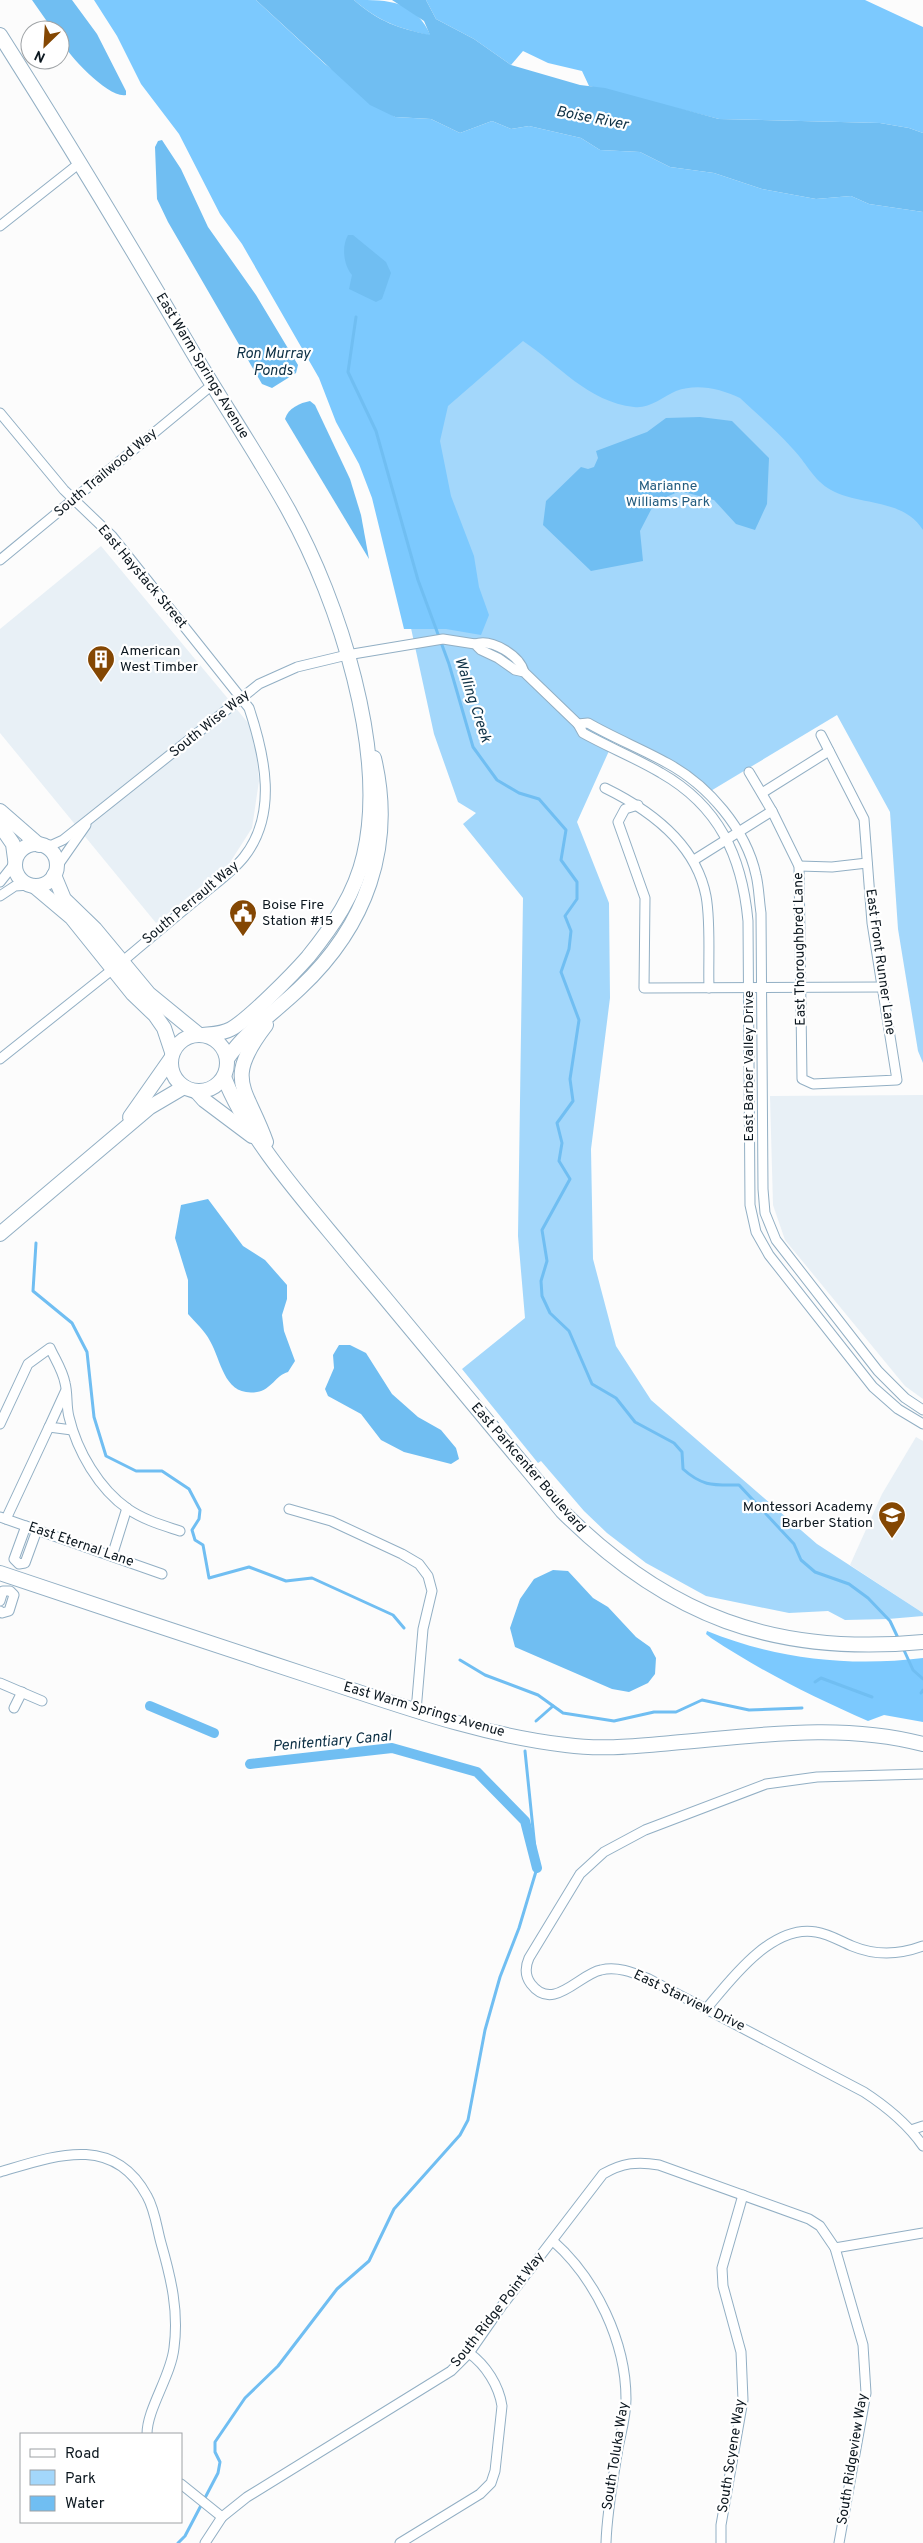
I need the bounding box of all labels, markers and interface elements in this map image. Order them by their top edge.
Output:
north arrow [20,20,70,70]
text: N [32,46,48,65]
water label: Boise River [554,103,631,136]
street label: East Warm Springs Avenue [152,290,252,442]
water label: Ron Murray Ponds [236,345,312,381]
street label: South Trailwood Way [51,425,161,521]
park label: Marianne Williams Park [626,478,710,511]
street label: East Haystack Street [94,522,190,632]
place label: American West Timber [120,643,199,676]
building icon: American West Timber [86,644,116,683]
water label: Walling Creek [449,655,495,745]
street label: South Wise Way [167,687,253,761]
street label: South Perrault Way [139,858,243,948]
street label: East Thoroughbred Lane [790,872,810,1026]
street label: East Front Runner Lane [861,888,899,1036]
place label: Boise Fire Station #15 [262,897,334,930]
public building icon: Boise Fire Station #15 [228,898,258,937]
street label: East Barber Valley Drive [741,991,758,1141]
street label: East Parkcenter Boulevard [467,1400,589,1536]
place label: Montessori Academy Barber Station [743,1499,873,1532]
school or university icon: Montessori Academy Barber Station [877,1500,907,1539]
street label: East Eternal Lane [26,1519,136,1571]
street label: East Warm Springs Avenue [341,1679,507,1741]
water label: Penitentiary Canal [272,1727,393,1757]
street label: East Starview Drive [631,1967,747,2035]
street label: South Ridge Point Way [448,2249,548,2371]
street label: South Ridgeview Way [834,2392,872,2526]
street label: South Scyene Way [715,2398,749,2514]
street label: South Toluka Way [599,2401,633,2511]
legend [20,2433,182,2523]
text: Road [65,2445,100,2464]
text: Park [65,2470,96,2489]
text: Water [65,2495,105,2514]

